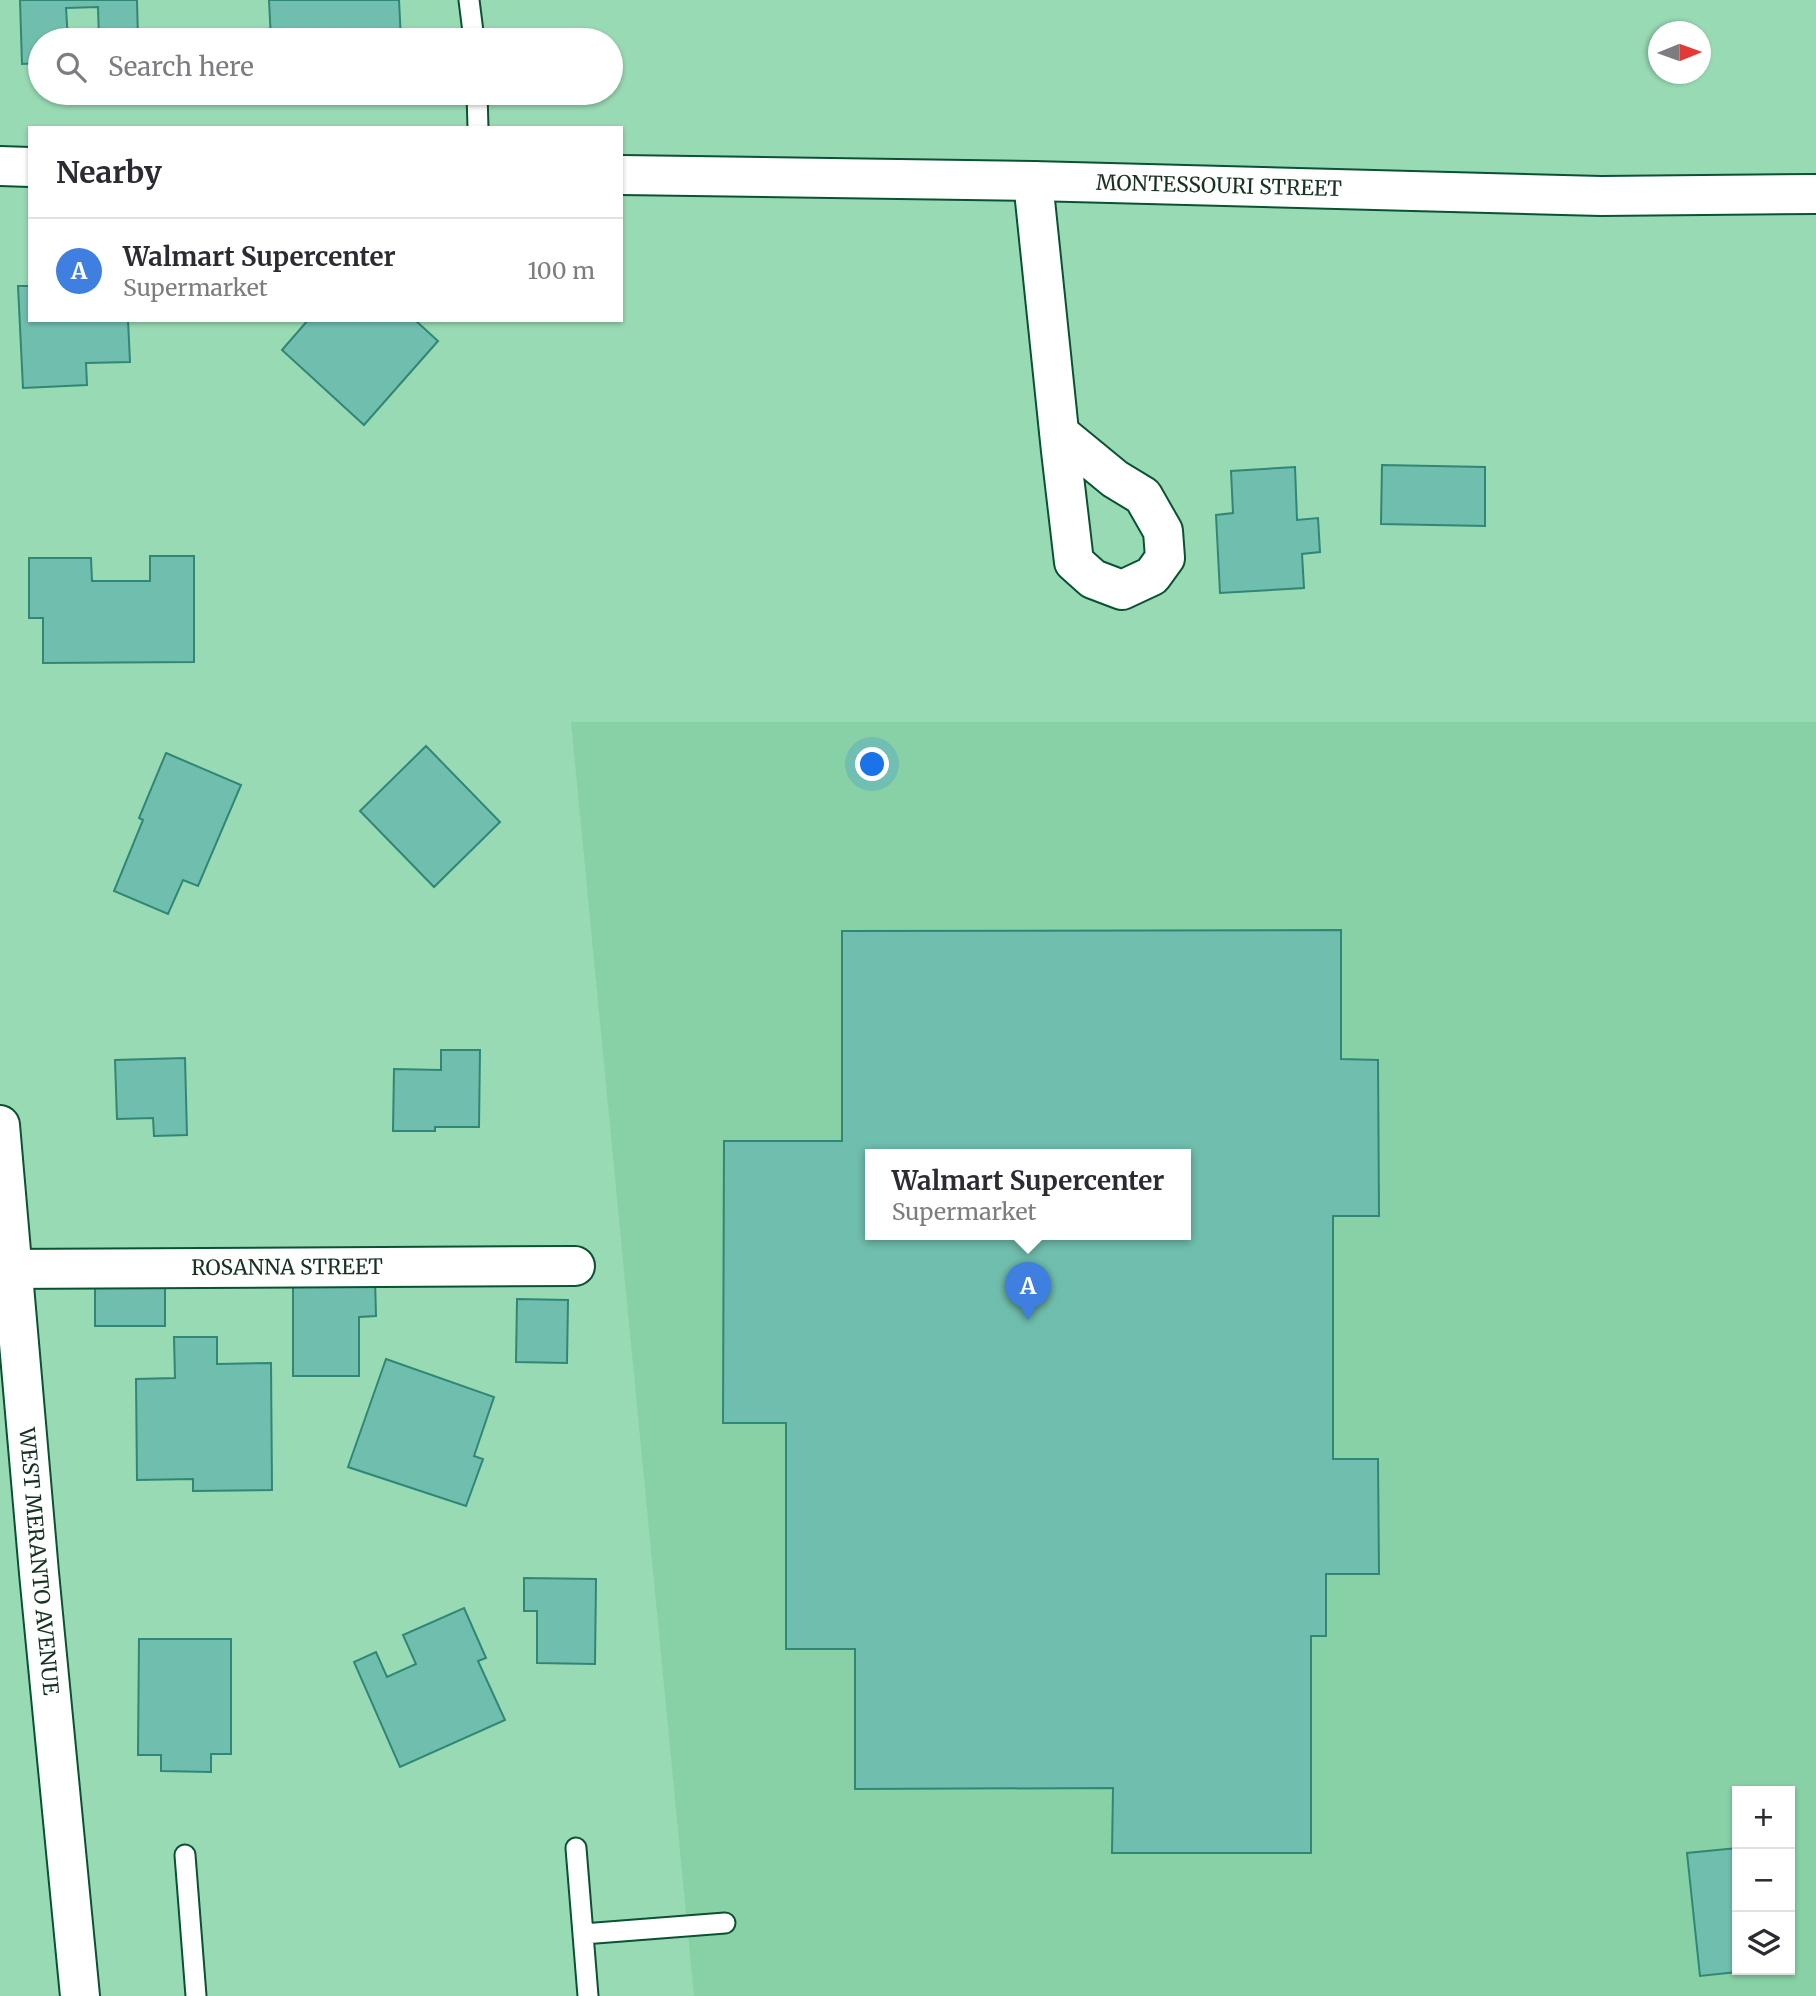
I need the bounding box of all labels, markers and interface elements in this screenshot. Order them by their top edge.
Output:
north arrow [1648,21,1711,84]
search box [28,28,623,105]
icon: search [52,48,90,86]
text: Search here [108,50,254,83]
text: Nearby [56,153,162,191]
street label: MONTESSOURI STREET [1096,169,1342,202]
text: Walmart Supercenter [123,240,396,273]
text: A [71,256,87,285]
text: 100 m [527,256,595,285]
text: Supermarket [123,273,268,302]
your location [855,747,889,781]
popup [865,1149,1191,1240]
text: Walmart Supercenter [892,1164,1164,1197]
text: Supermarket [892,1197,1036,1226]
street label: ROSANNA STREET [191,1253,383,1281]
pin: A [1005,1262,1051,1320]
street label: WEST MERANTO AVENUE [13,1425,65,1697]
map controls [1732,1786,1795,1975]
button: + [1732,1786,1795,1849]
button: − [1732,1849,1795,1912]
button: layers [1732,1912,1795,1975]

